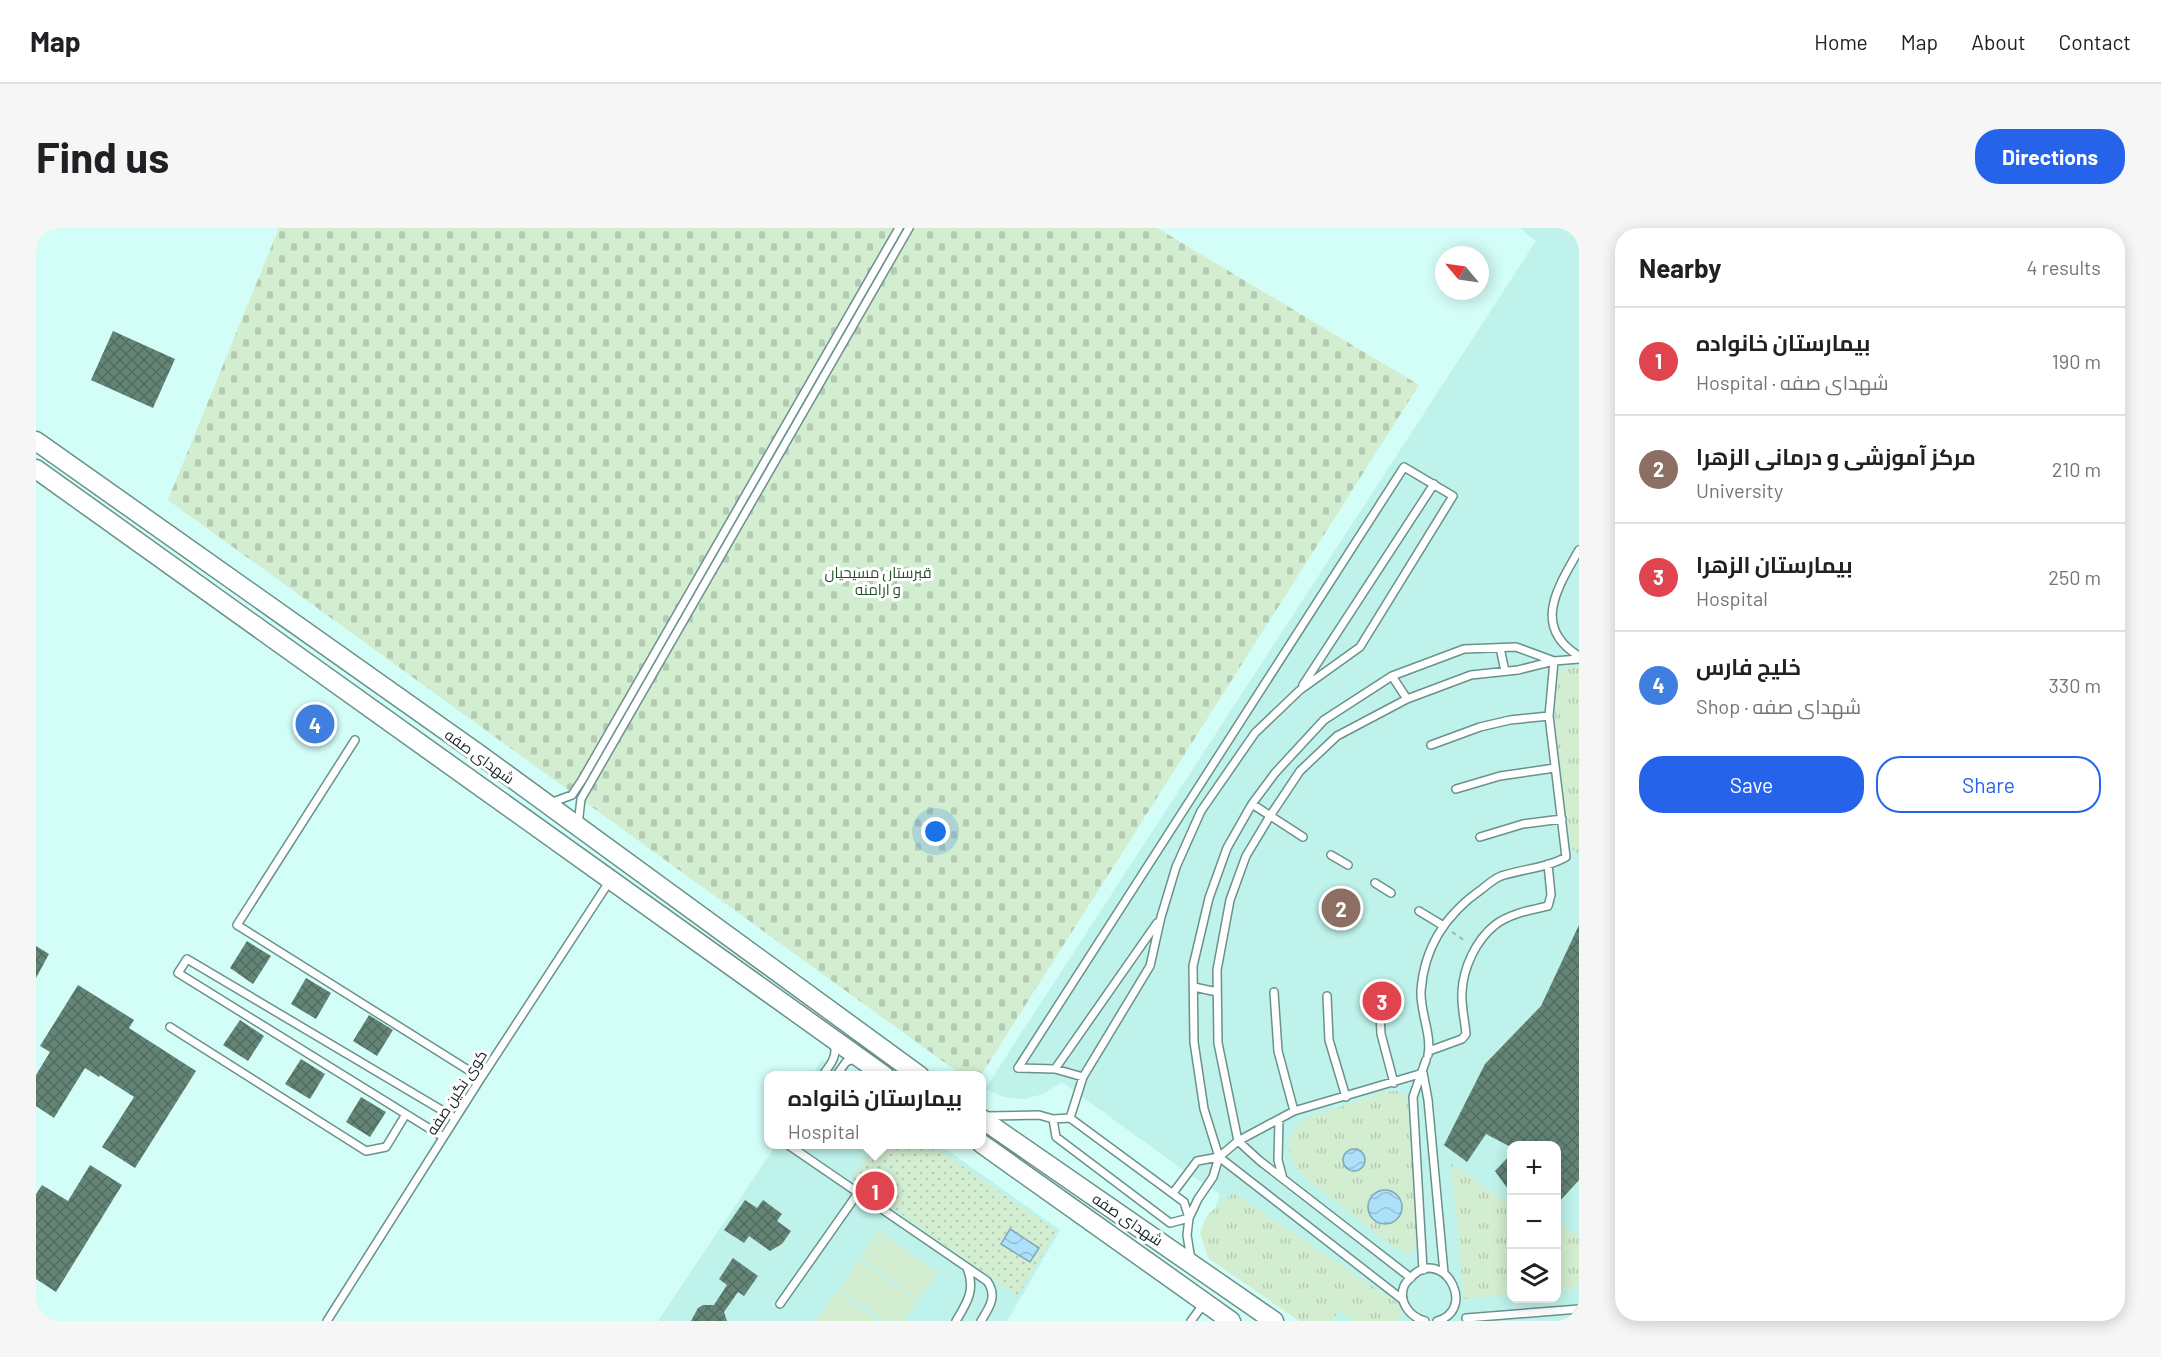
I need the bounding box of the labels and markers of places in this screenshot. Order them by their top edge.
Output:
pin: 4 [296,702,334,746]
pin: 2 [1322,886,1360,930]
pin: 3 [1362,978,1402,1024]
pin: 1 [856,1168,894,1214]

